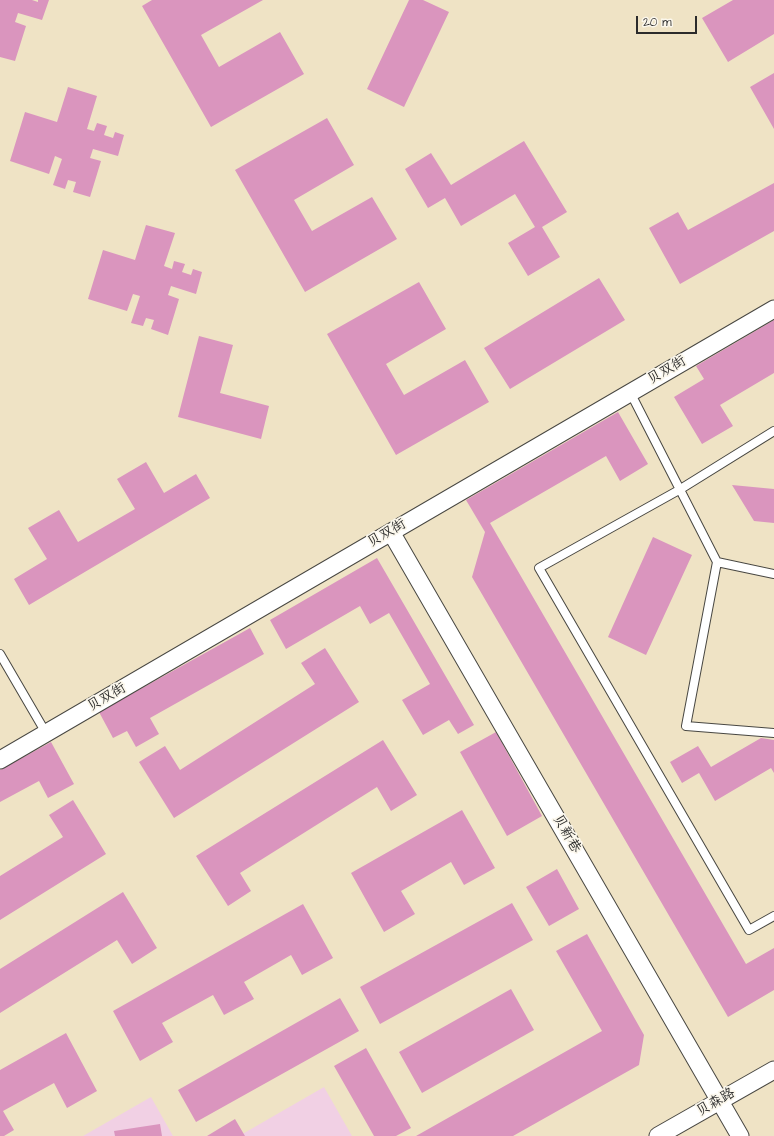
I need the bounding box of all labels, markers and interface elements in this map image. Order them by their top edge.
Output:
scale bar [638,8,699,34]
text: 20 m [643,14,672,31]
street label: 贝双街 [645,353,689,389]
street label: 贝双街 [365,516,409,552]
street label: 贝双街 [85,680,129,716]
street label: 贝新巷 [548,812,584,856]
street label: 贝森路 [694,1085,738,1121]

